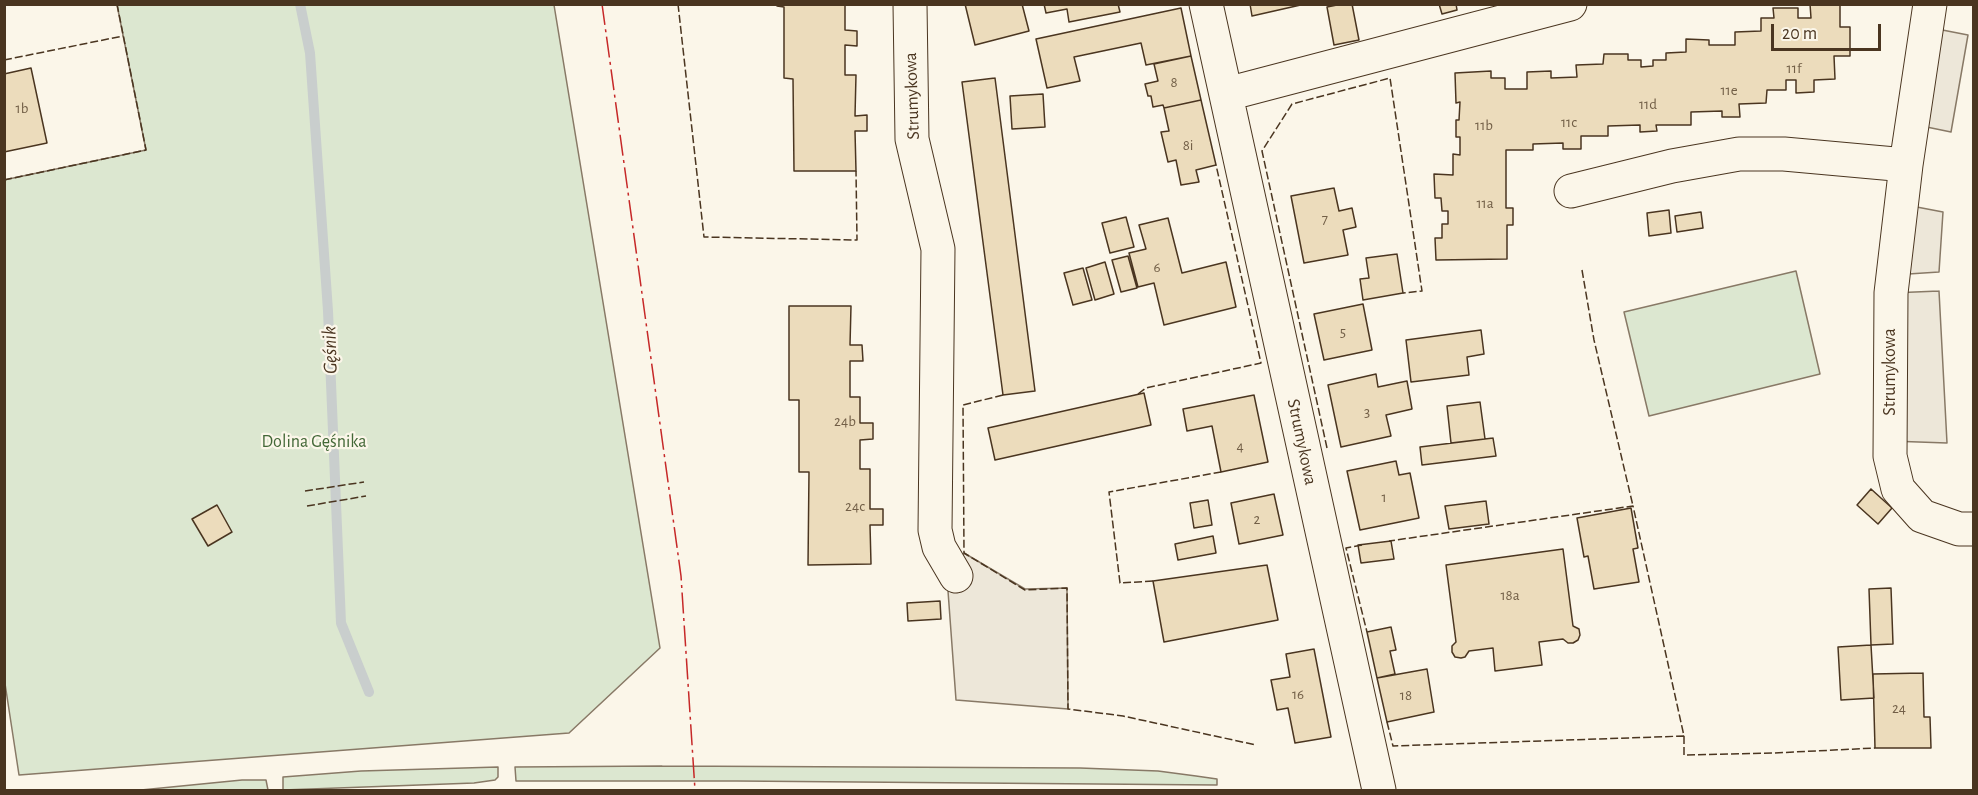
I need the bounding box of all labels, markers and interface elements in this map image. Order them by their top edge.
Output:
scale bar [1774,12,1884,50]
text: 20 m [1782,25,1817,43]
street label: Strumykowa [900,52,924,140]
house number: 11f [1787,59,1801,77]
house number: 8 [1170,73,1178,91]
house number: 11e [1720,81,1738,99]
house number: 11d [1639,95,1657,113]
house number: 1b [16,99,28,117]
house number: 11c [1561,113,1577,131]
house number: 11b [1475,116,1493,134]
house number: 8i [1183,136,1193,154]
house number: 11a [1476,194,1494,212]
house number: 7 [1322,210,1328,228]
house number: 6 [1153,258,1161,276]
house number: 5 [1340,323,1346,341]
water label: Gęśnik [317,326,343,374]
street label: Strumykowa [1879,328,1901,416]
street label: Strumykowa [1282,397,1322,487]
house number: 3 [1364,403,1370,421]
house number: 24b [834,412,856,430]
park label: Dolina Gęśnika [261,431,367,453]
house number: 4 [1236,437,1244,455]
house number: 1 [1381,488,1387,506]
house number: 24c [845,497,865,515]
house number: 2 [1254,510,1260,528]
house number: 18a [1500,586,1520,604]
house number: 16 [1292,685,1304,703]
house number: 18 [1400,686,1412,704]
house number: 24 [1892,699,1906,717]

